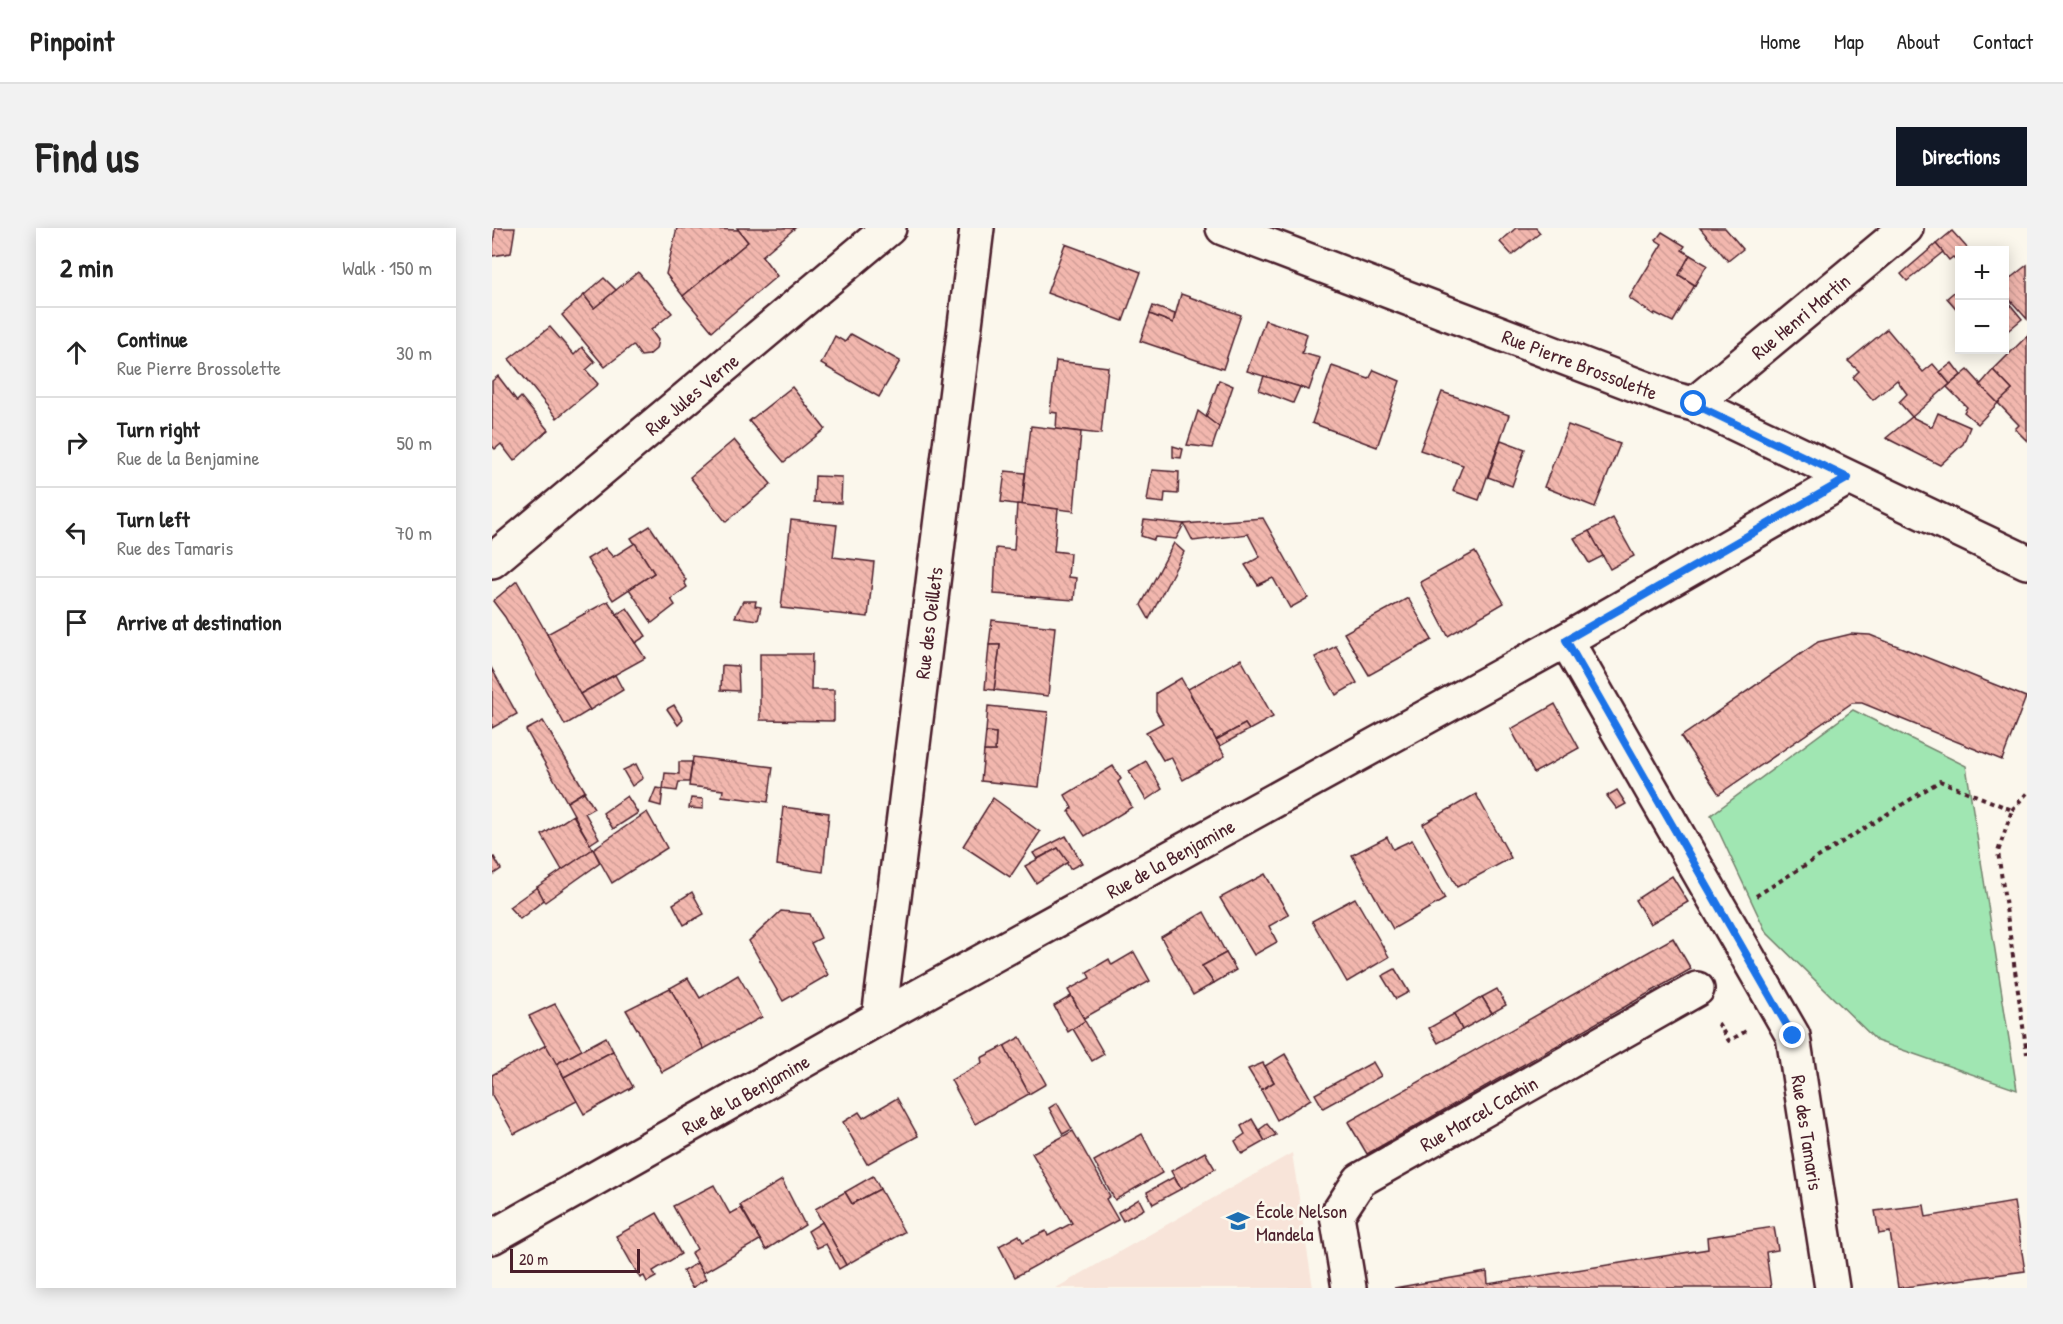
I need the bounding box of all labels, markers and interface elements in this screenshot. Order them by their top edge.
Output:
text: Pinpoint [30,22,114,60]
text: Home [1760,27,1801,56]
text: Map [1834,27,1864,56]
text: About [1897,27,1940,56]
text: Contact [1973,27,2033,56]
button: Directions [1896,127,2027,186]
text: Find us [36,128,139,185]
map controls [1955,246,2009,354]
button: + [1955,246,2009,300]
text: 2 min [60,250,113,285]
text: Walk · 150 m [342,254,432,281]
street label: Rue Henri Martin [1745,267,1855,365]
button: − [1955,300,2009,354]
street label: Rue Pierre Brossolette [1499,322,1662,405]
text: Continue [117,324,188,354]
icon: ahead [60,336,93,369]
text: 30 m [396,339,432,366]
street label: Rue Jules Verne [639,347,744,441]
text: Rue Pierre Brossolette [117,354,281,381]
route start [1680,390,1706,416]
text: Turn right [117,414,200,444]
icon: right [60,426,93,459]
text: 50 m [396,429,432,456]
text: Rue de la Benjamine [117,444,260,471]
text: Turn left [117,504,190,534]
icon: left [60,516,93,549]
text: 70 m [395,519,432,546]
text: Rue des Tamaris [117,534,233,561]
street label: Rue des Oeillets [908,565,948,681]
icon: arrive [60,606,93,639]
text: Arrive at destination [117,607,282,637]
street label: Rue de la Benjamine [1101,812,1239,904]
route end [1779,1022,1805,1048]
street label: Rue de la Benjamine [677,1047,814,1141]
street label: Rue Marcel Cachin [1415,1069,1542,1157]
street label: Rue des Tamaris [1786,1073,1830,1192]
place label: École Nelson Mandela [1256,1197,1347,1247]
school or university icon: École Nelson Mandela [1225,1208,1251,1234]
scale bar [510,1246,640,1274]
text: 20 m [519,1248,548,1270]

